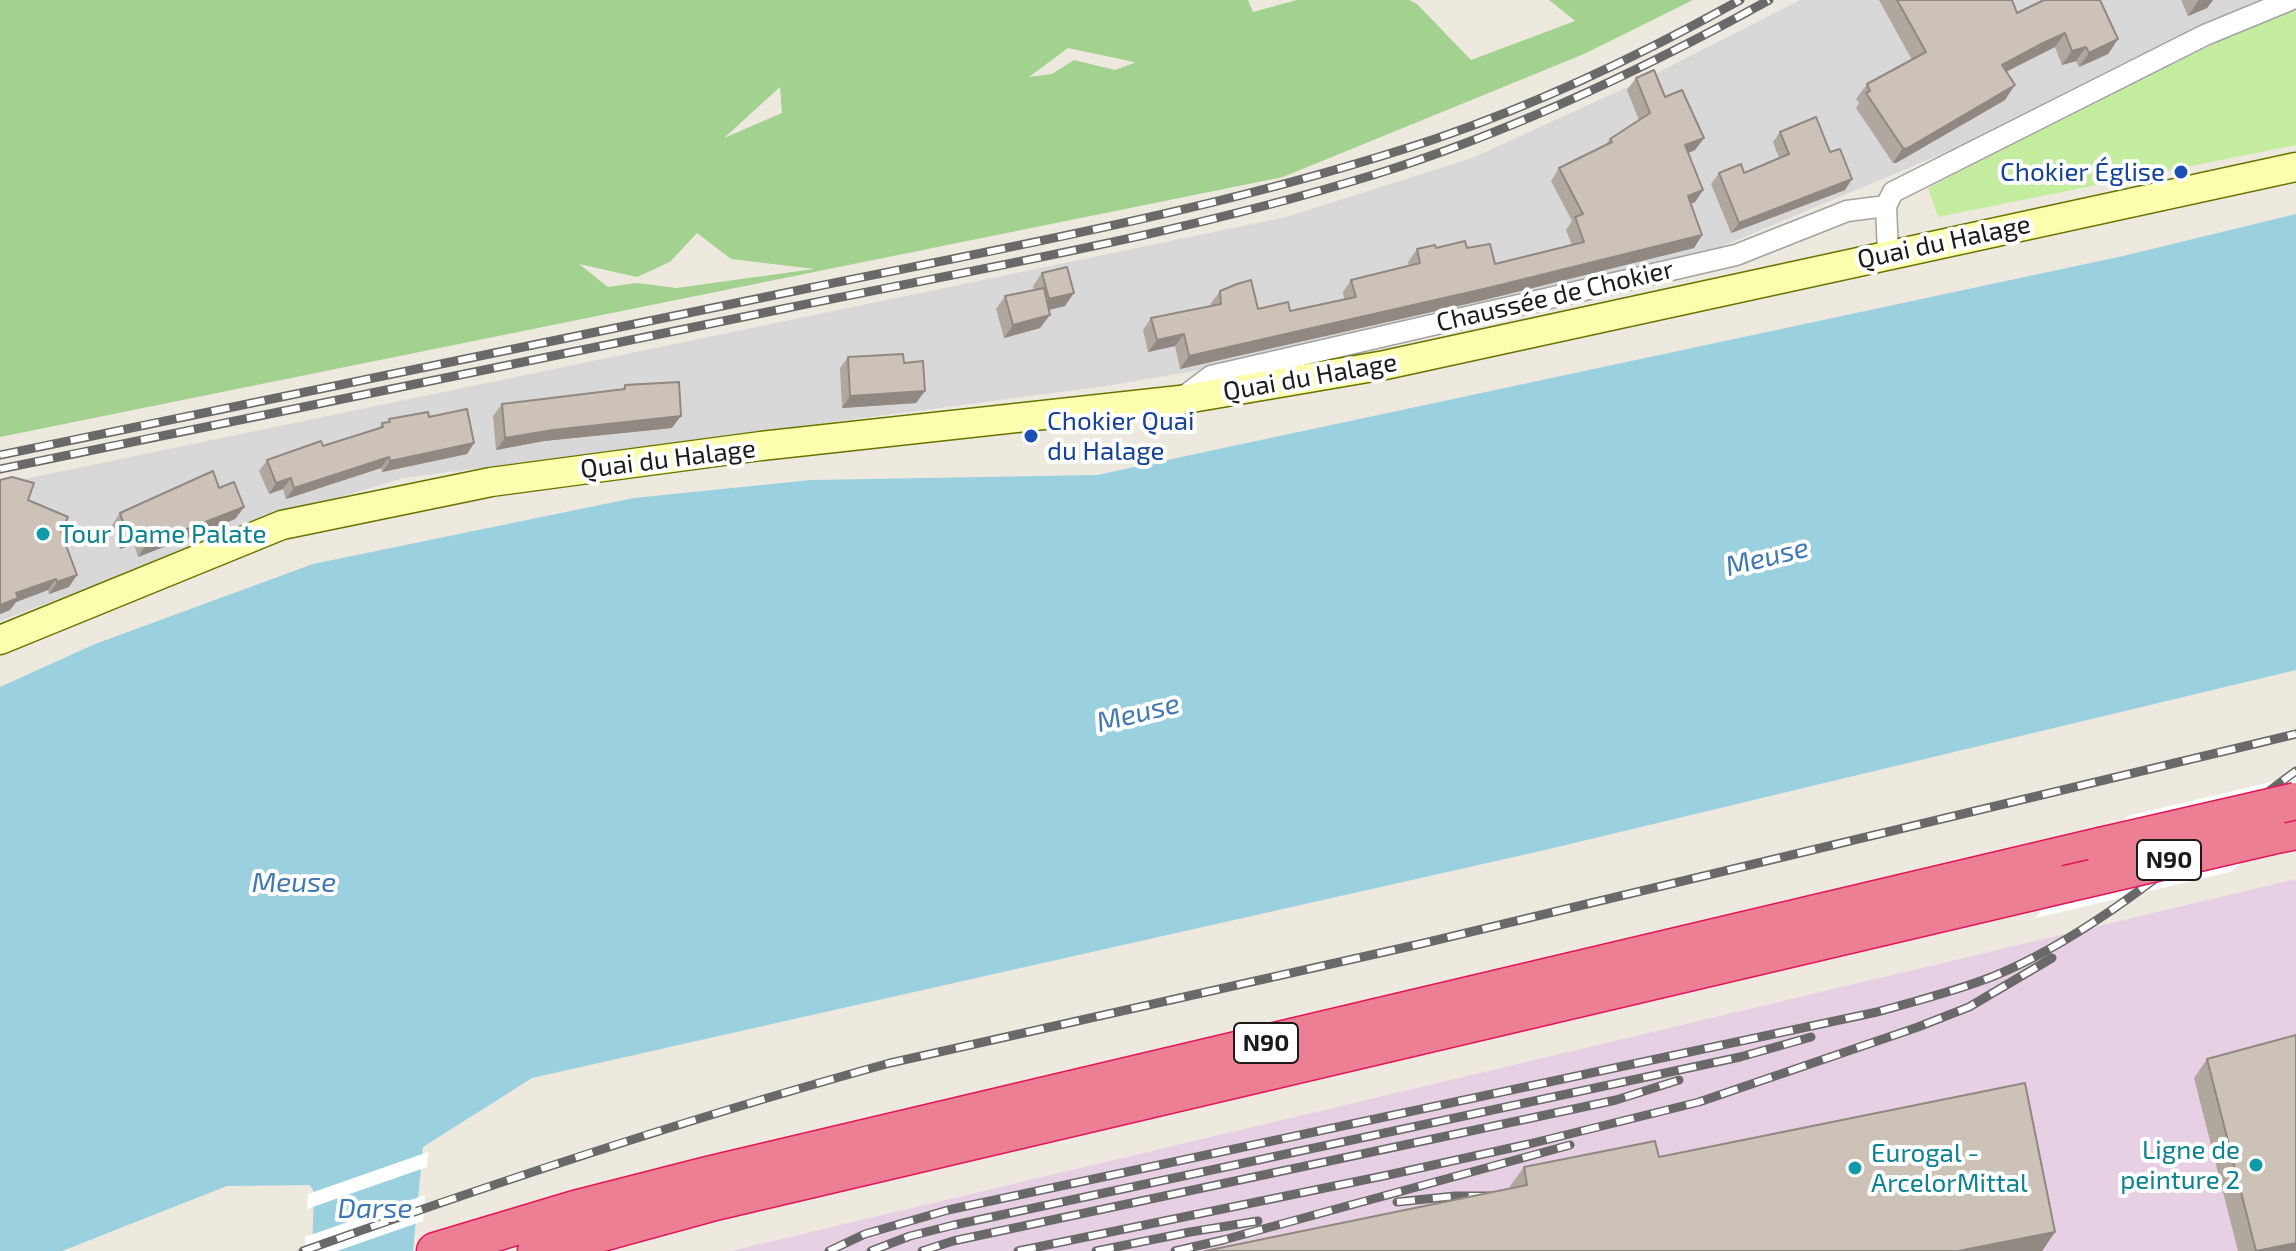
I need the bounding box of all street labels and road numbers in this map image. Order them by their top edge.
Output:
street label: Quai du Halage [1855,208,2033,276]
street label: Chaussée de Chokier [1433,254,1677,338]
street label: Quai du Halage [1221,346,1399,408]
street label: Quai du Halage [579,433,757,485]
road number: N90 [2137,840,2201,880]
road number: N90 [1234,1023,1298,1063]

